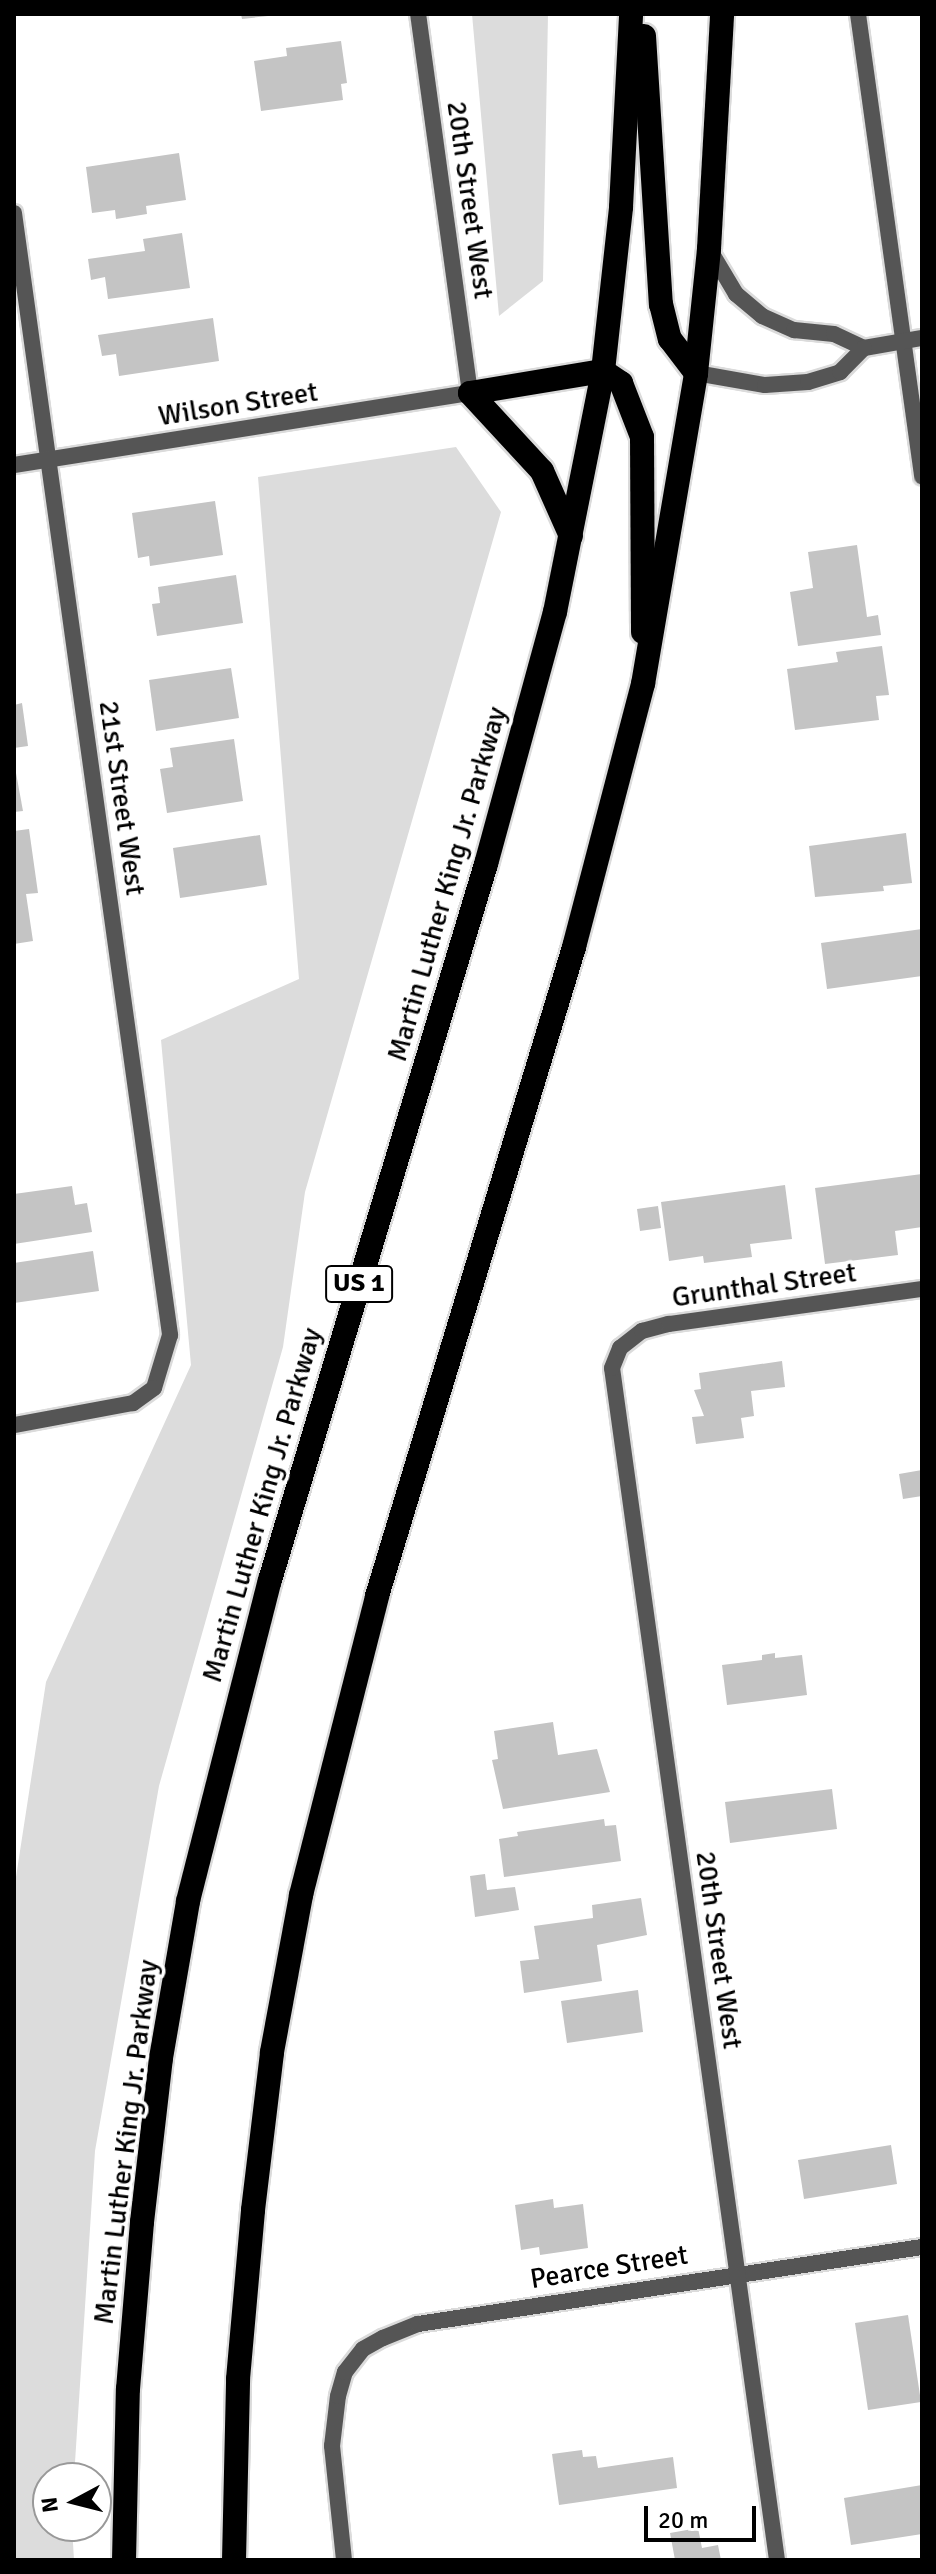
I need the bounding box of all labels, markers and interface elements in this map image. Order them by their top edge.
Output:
street label: 20th Street West [439,99,501,301]
street label: Wilson Street [156,375,320,433]
street label: 21st Street West [92,698,152,898]
street label: Martin Luther King Jr. Parkway [380,703,514,1065]
street label: Grunthal Street [670,1255,858,1315]
road number: US 1 [325,1262,393,1306]
street label: Martin Luther King Jr. Parkway [195,1324,329,1686]
street label: 20th Street West [688,1849,750,2051]
street label: Martin Luther King Jr. Parkway [87,1958,165,2326]
street label: Pearce Street [528,2238,690,2296]
north arrow [32,2462,112,2542]
scale bar [648,2490,760,2540]
text: N [35,2495,64,2514]
text: 20 m [658,2505,708,2535]

